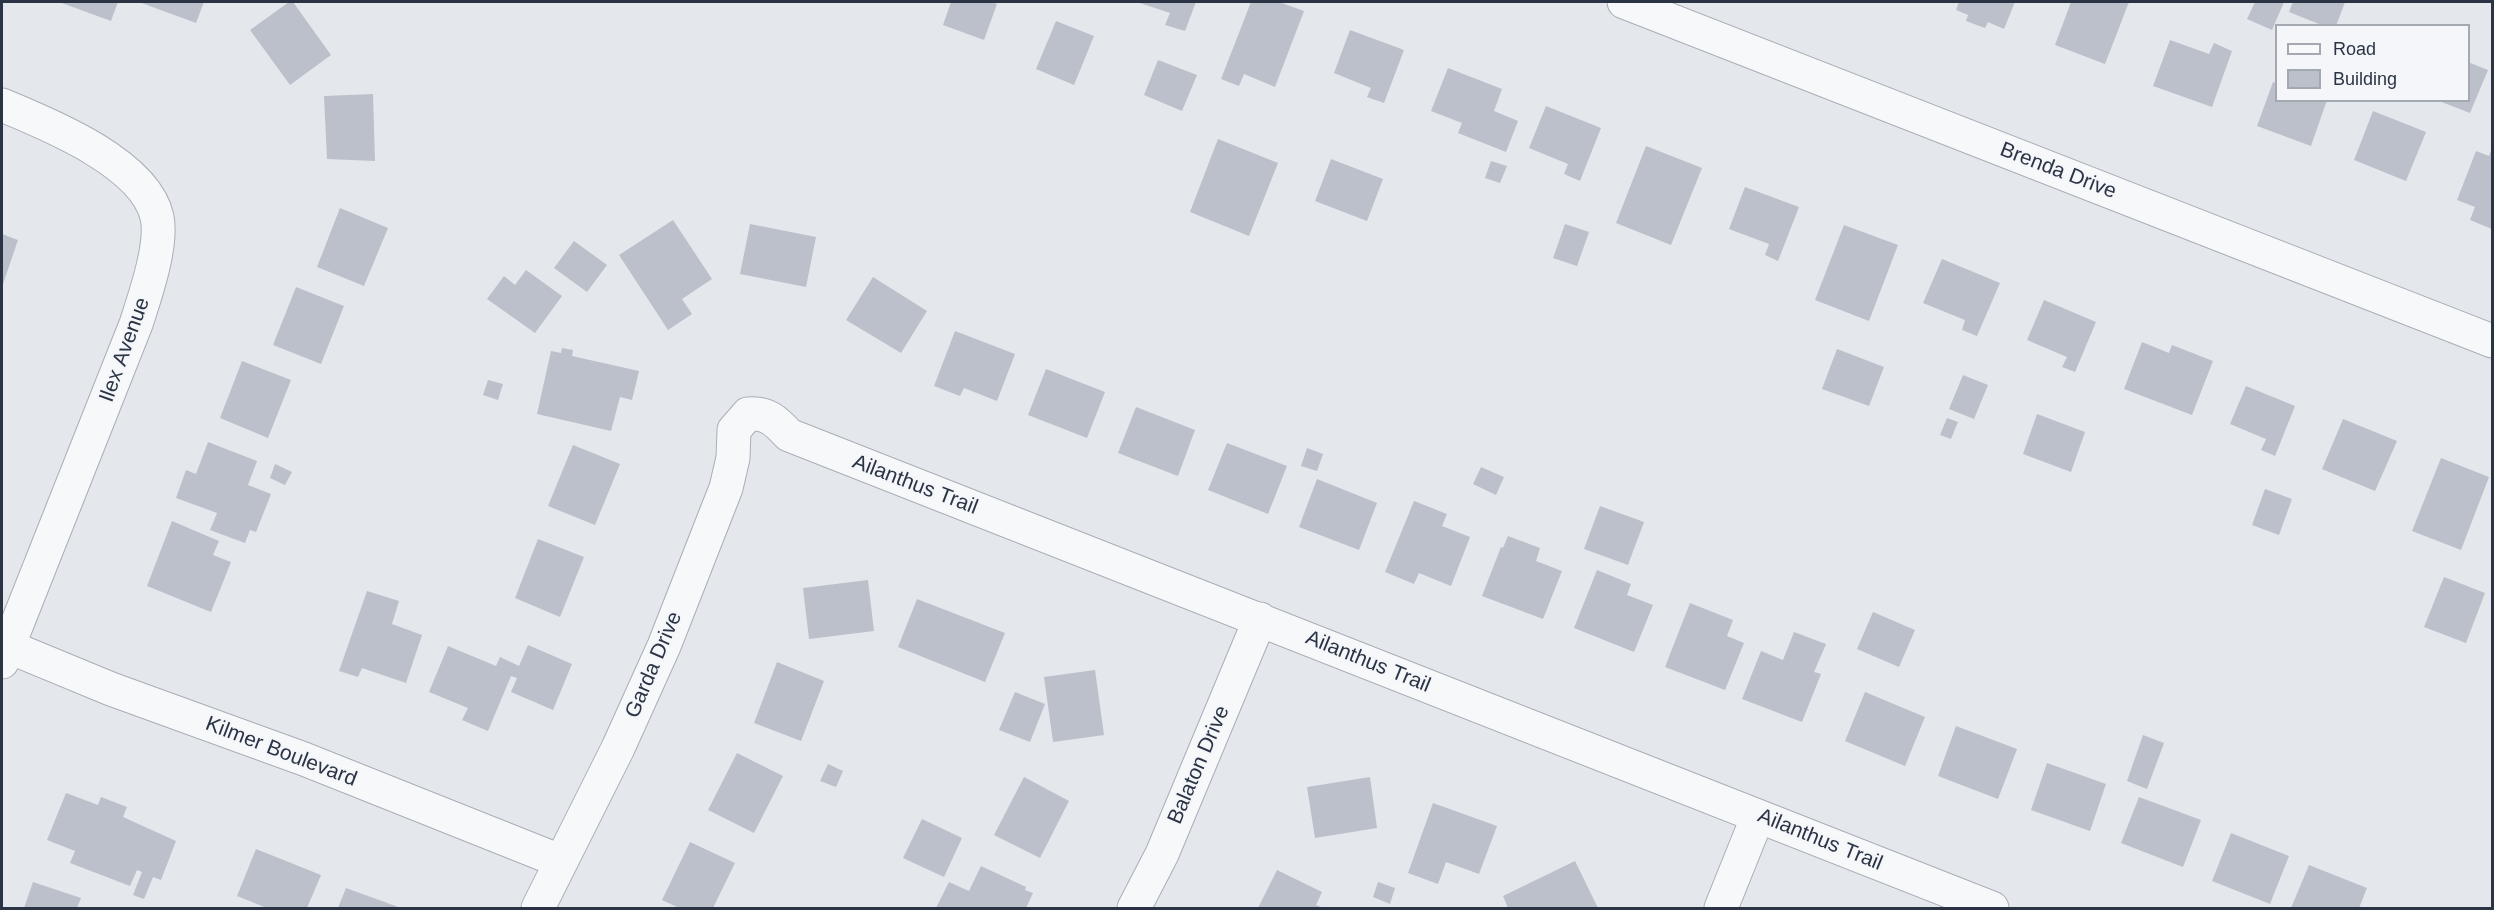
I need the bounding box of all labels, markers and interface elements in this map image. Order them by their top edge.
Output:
legend [2275,24,2470,102]
text: Road [2333,39,2376,59]
text: Building [2333,69,2397,89]
street label: Brenda Drive [1996,137,2120,205]
street label: Ilex Avenue [94,294,156,406]
street label: Ailanthus Trail [849,450,981,520]
street label: Garda Drive [620,608,688,722]
street label: Ailanthus Trail [1302,626,1434,698]
street label: Balaton Drive [1163,702,1235,828]
street label: Kilmer Boulevard [202,712,360,792]
street label: Ailanthus Trail [1754,804,1886,876]

